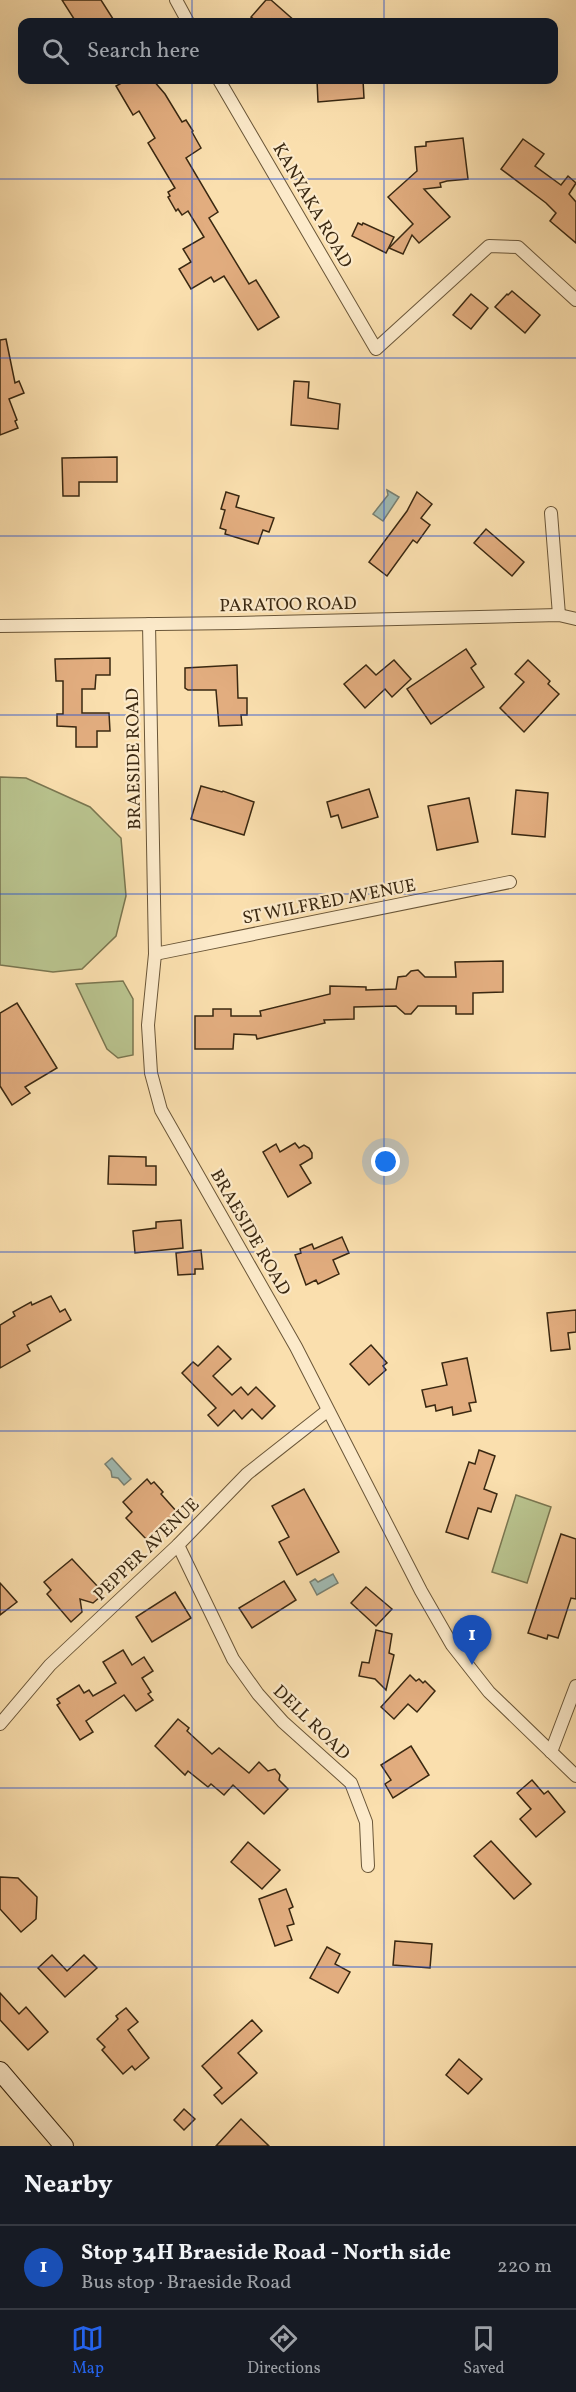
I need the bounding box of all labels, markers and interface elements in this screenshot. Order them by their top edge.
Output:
search box [18,18,558,84]
icon: search [39,35,72,68]
text: Search here [87,36,200,67]
street label: KANYAKA ROAD [266,139,358,273]
street label: PARATOO ROAD [219,592,357,619]
street label: BRAESIDE ROAD [121,688,148,830]
street label: ST WILFRED AVENUE [240,873,418,932]
your location [371,1147,400,1176]
street label: BRAESIDE ROAD [203,1165,296,1300]
street label: PEPPER AVENUE [89,1493,206,1607]
pin: 1 [452,1616,492,1665]
street label: DELL ROAD [267,1680,355,1766]
text: Nearby [24,2167,113,2203]
text: Stop 34H Braeside Road - North side [81,2238,451,2269]
text: 1 [39,2253,48,2281]
text: 220 m [497,2253,552,2281]
text: Bus stop · Braeside Road [81,2269,291,2297]
tab: Map [71,2322,104,2380]
tab: Directions [247,2322,321,2380]
tab: Saved [463,2322,505,2380]

